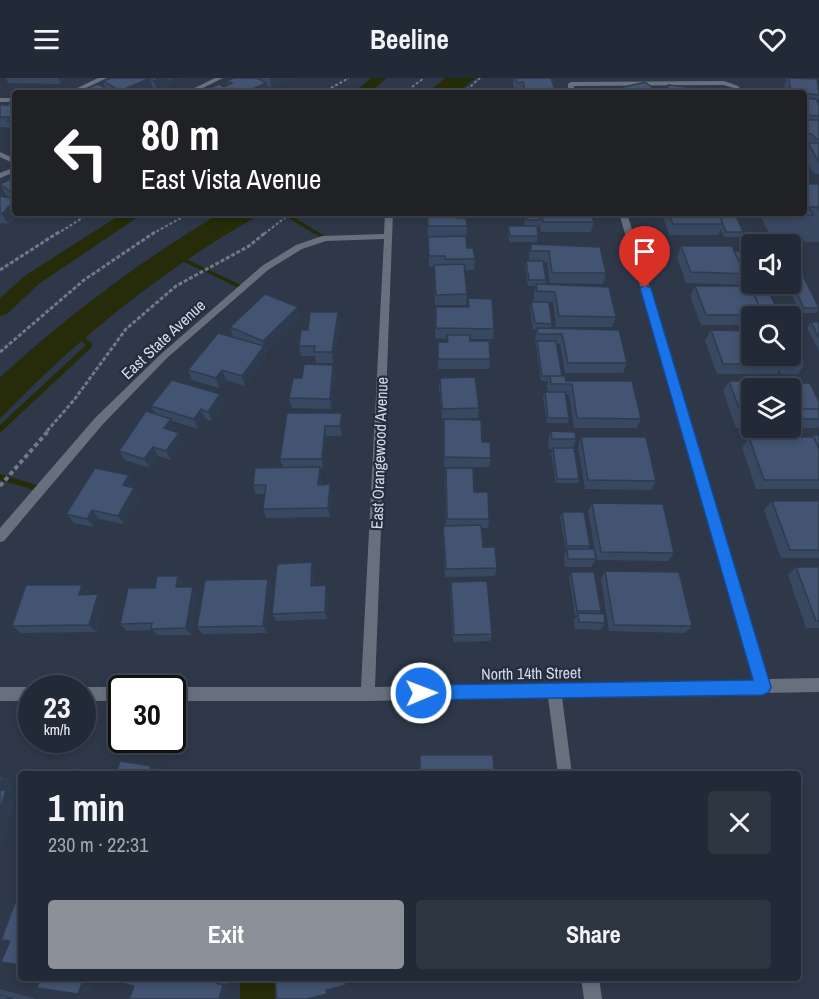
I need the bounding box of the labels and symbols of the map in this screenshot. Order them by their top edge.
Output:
pin [619,226,670,288]
street label: East State Avenue [116,294,210,384]
street label: East Orangewood Avenue [365,377,393,529]
position arrow [389,661,453,725]
street label: North 14th Street [481,661,581,685]
speed limit sign: 30 [108,675,186,753]

